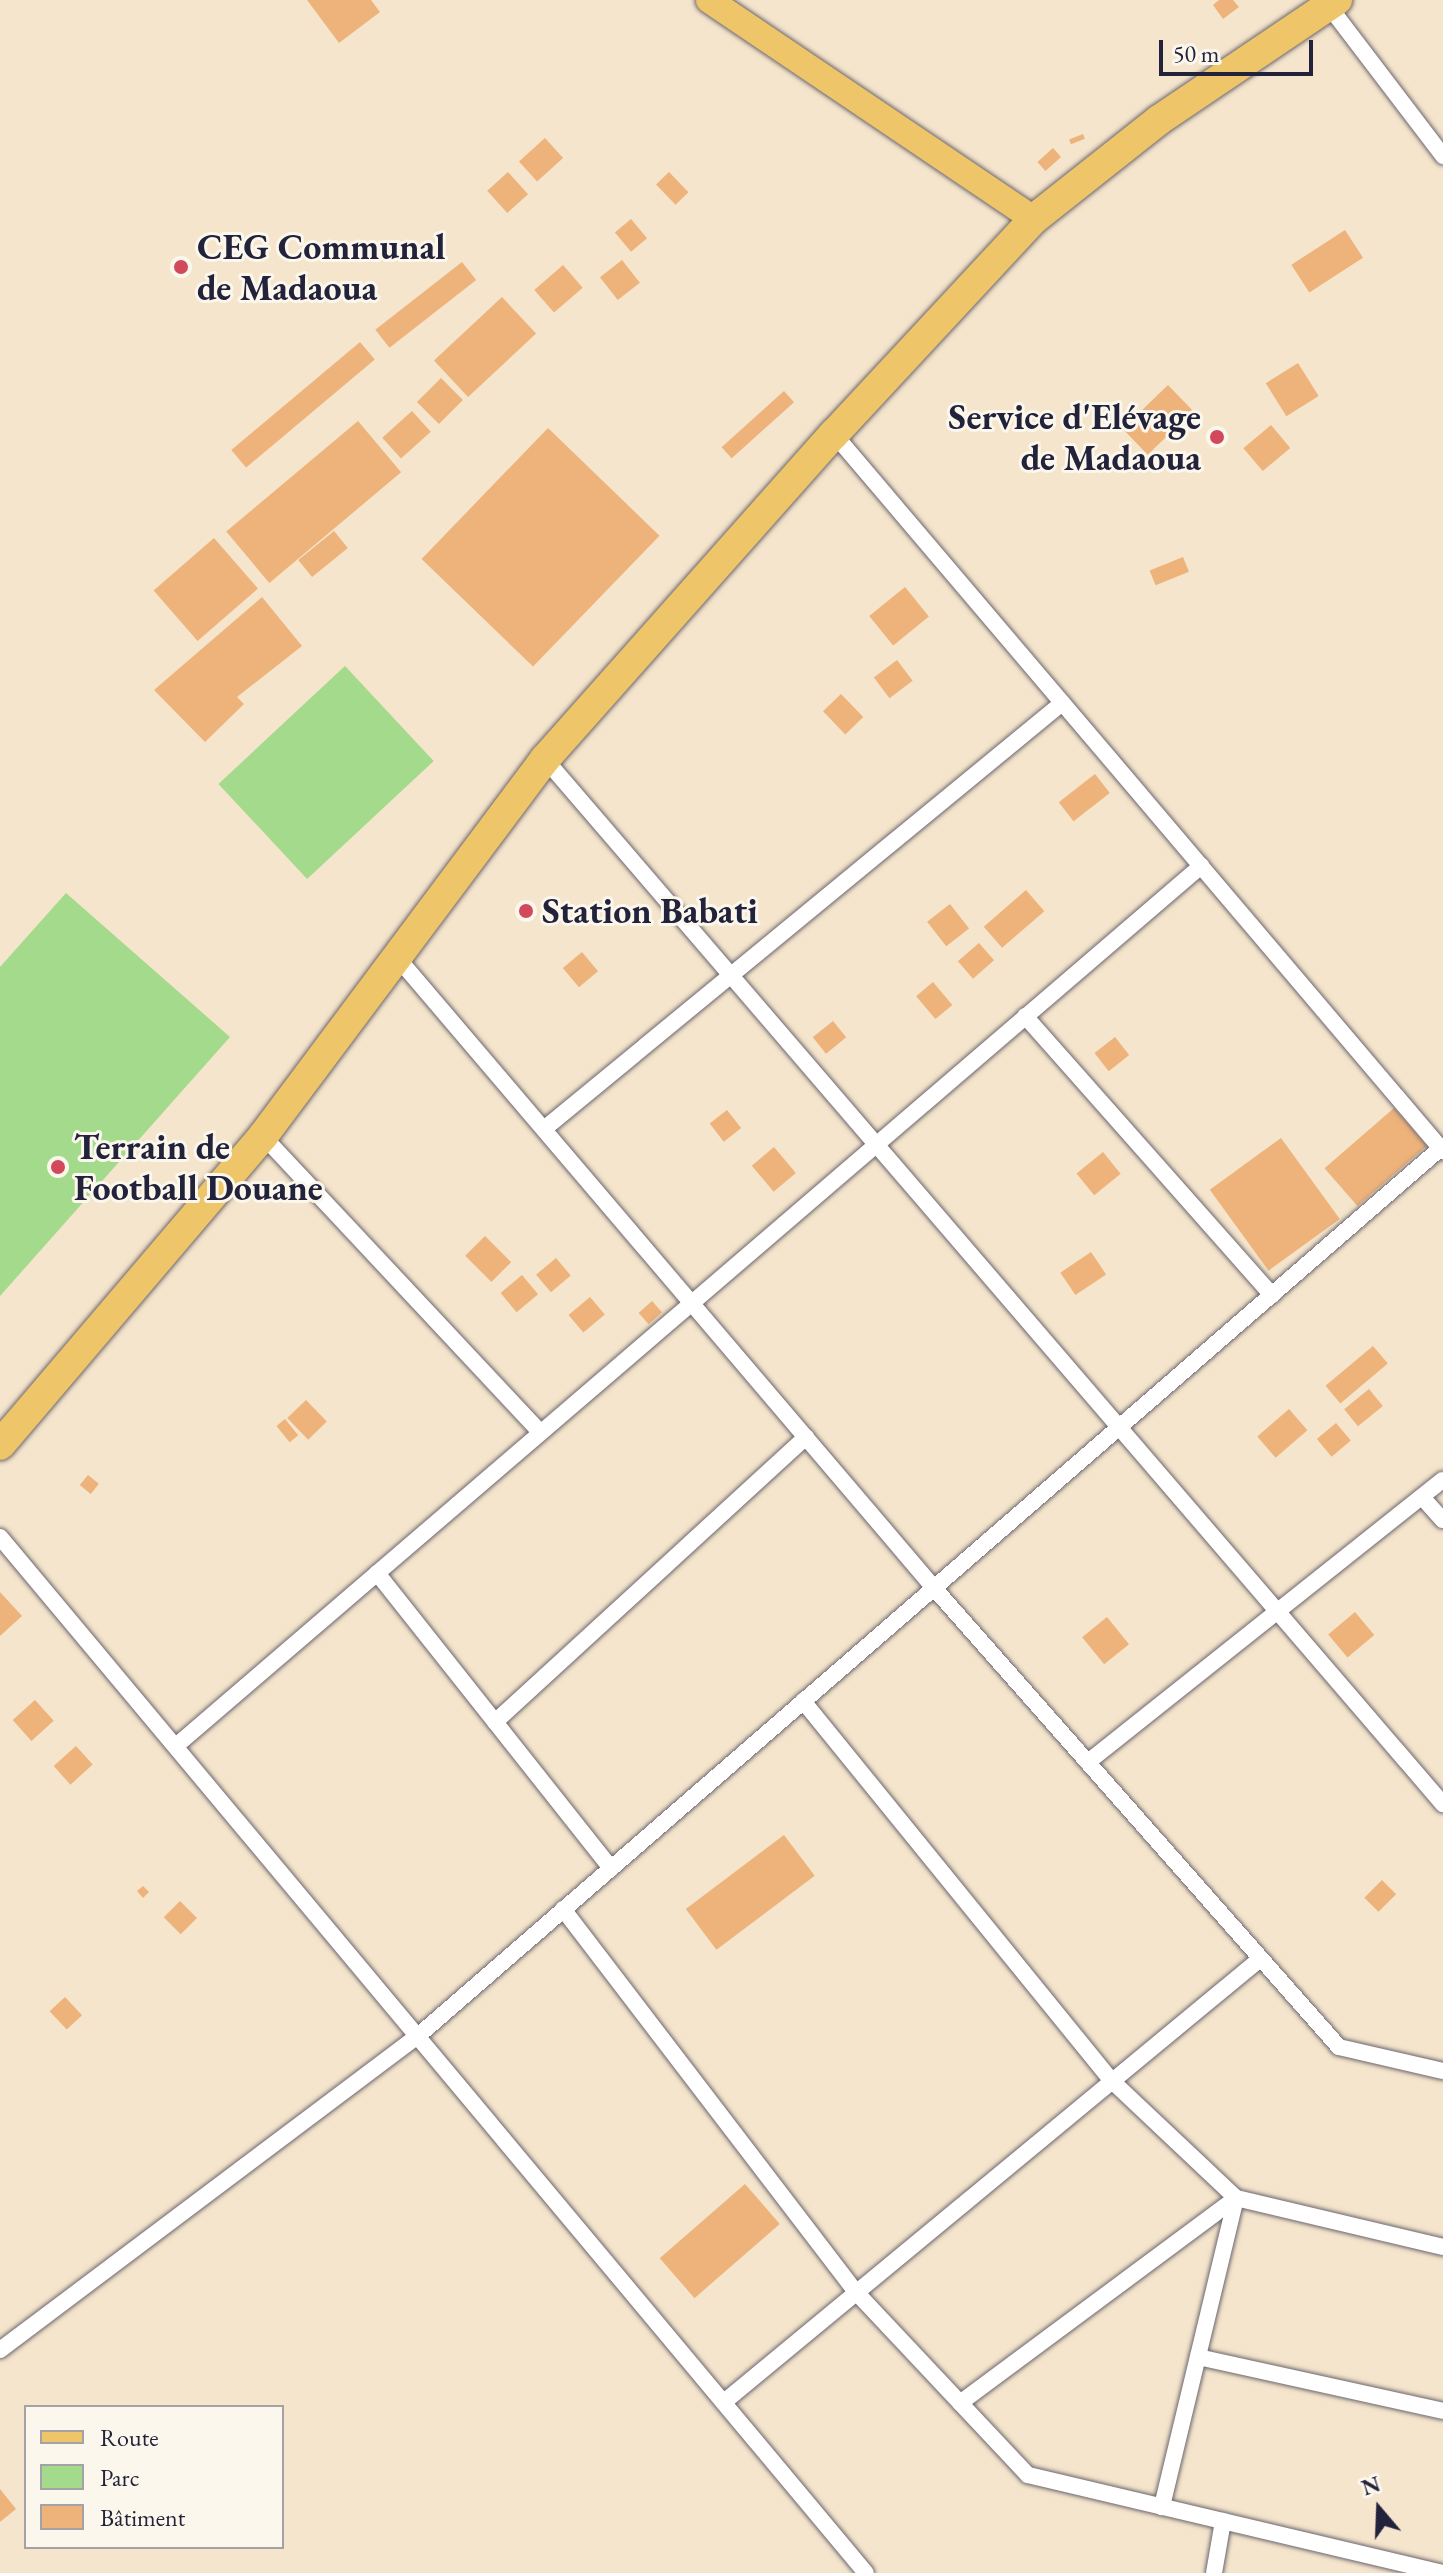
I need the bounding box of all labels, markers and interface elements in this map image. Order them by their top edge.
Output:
scale bar [1163,24,1317,74]
text: 50 m [1173,38,1220,69]
place label: CEG Communal de Madaoua [197,224,446,309]
marker: CEG Communal de Madaoua [172,258,190,276]
place label: Service d'Elévage de Madaoua [948,394,1201,479]
marker: Service d'Elévage de Madaoua [1208,428,1226,446]
place label: Station Babati [542,889,758,933]
marker: Station Babati [517,902,535,920]
place label: Terrain de Football Douane [74,1124,323,1209]
marker: Terrain de Football Douane [49,1158,67,1176]
legend [24,2405,284,2549]
text: Route [100,2422,159,2453]
text: Parc [100,2462,139,2493]
north arrow [1339,2469,1419,2549]
text: N [1358,2469,1384,2502]
text: Bâtiment [100,2502,185,2533]

